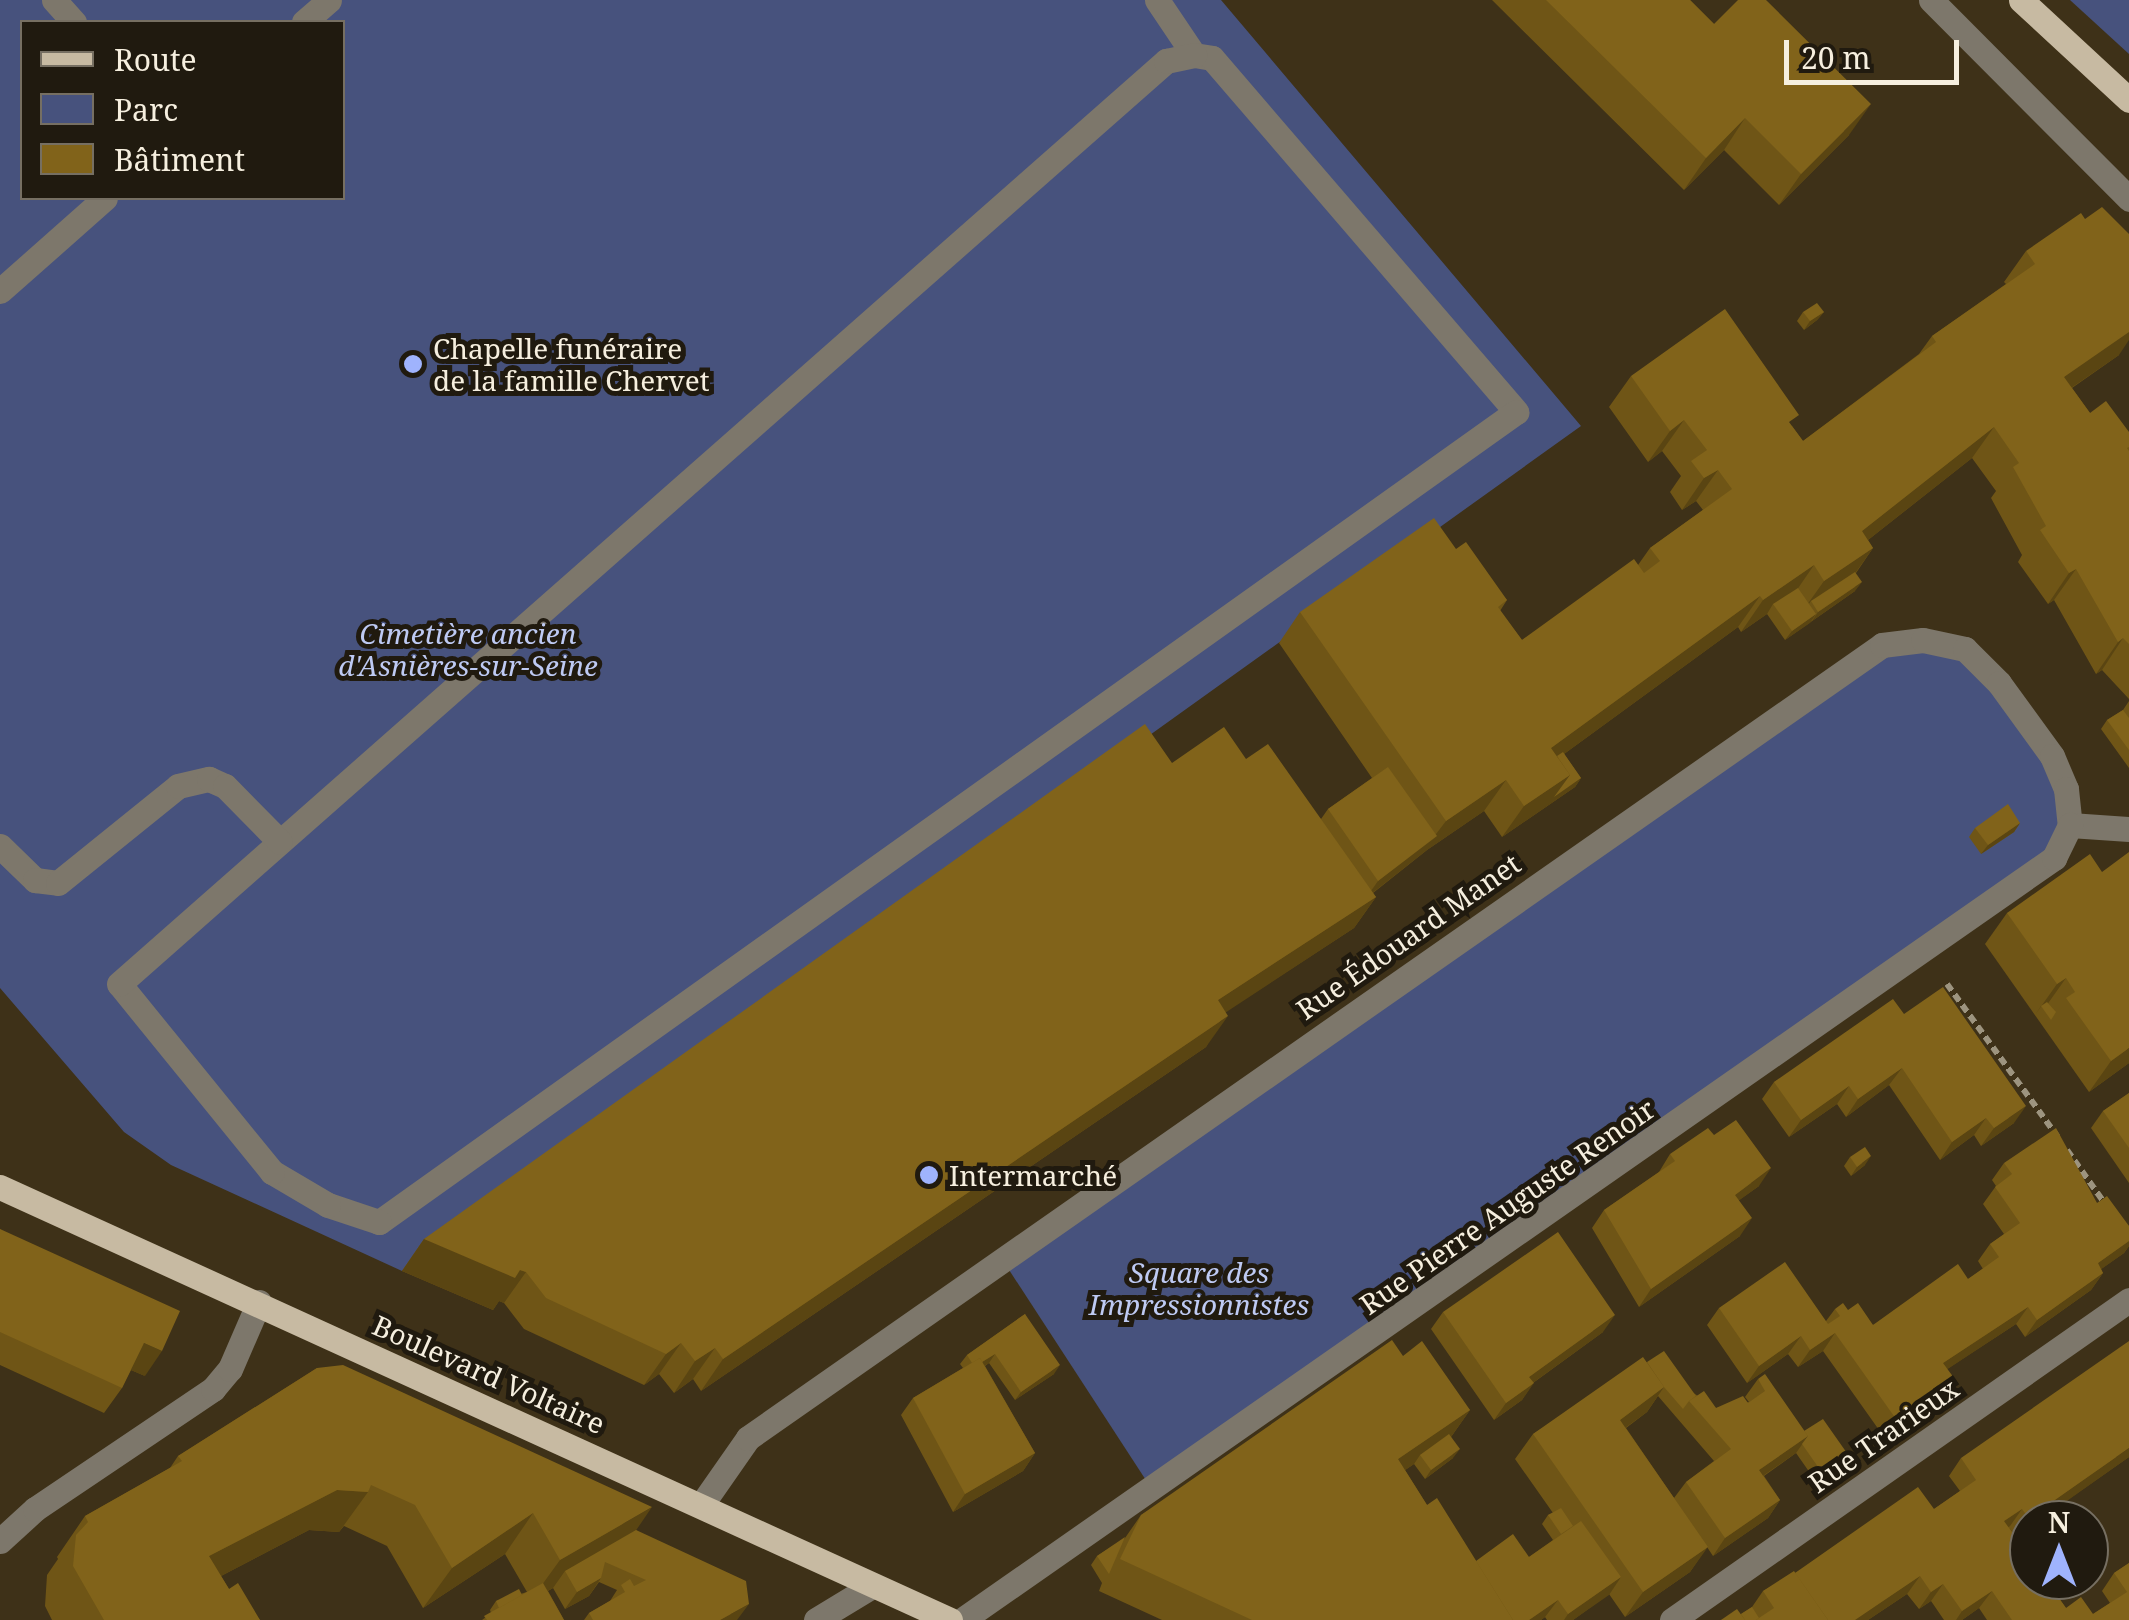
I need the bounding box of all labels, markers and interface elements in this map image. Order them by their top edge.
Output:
legend [20,20,345,200]
scale bar [1789,20,1964,82]
text: 20 m [1801,37,1871,78]
text: Route [114,39,197,80]
text: Parc [114,89,178,130]
text: Bâtiment [114,139,245,180]
place label: Chapelle funéraire de la famille Chervet [433,331,709,397]
marker: Chapelle funéraire de la famille Chervet [402,353,424,375]
park label: Cimetière ancien d'Asnières-sur-Seine [338,616,598,682]
street label: Rue Édouard Manet [1290,846,1526,1026]
street label: Rue Pierre Auguste Renoir [1353,1091,1661,1321]
place label: Intermarché [949,1158,1117,1192]
marker: Intermarché [918,1164,940,1186]
park label: Square des Impressionnistes [1089,1255,1309,1321]
street label: Boulevard Voltaire [368,1308,610,1440]
street label: Rue Trarieux [1802,1371,1964,1499]
north arrow [2009,1500,2109,1600]
text: N [2048,1503,2070,1541]

